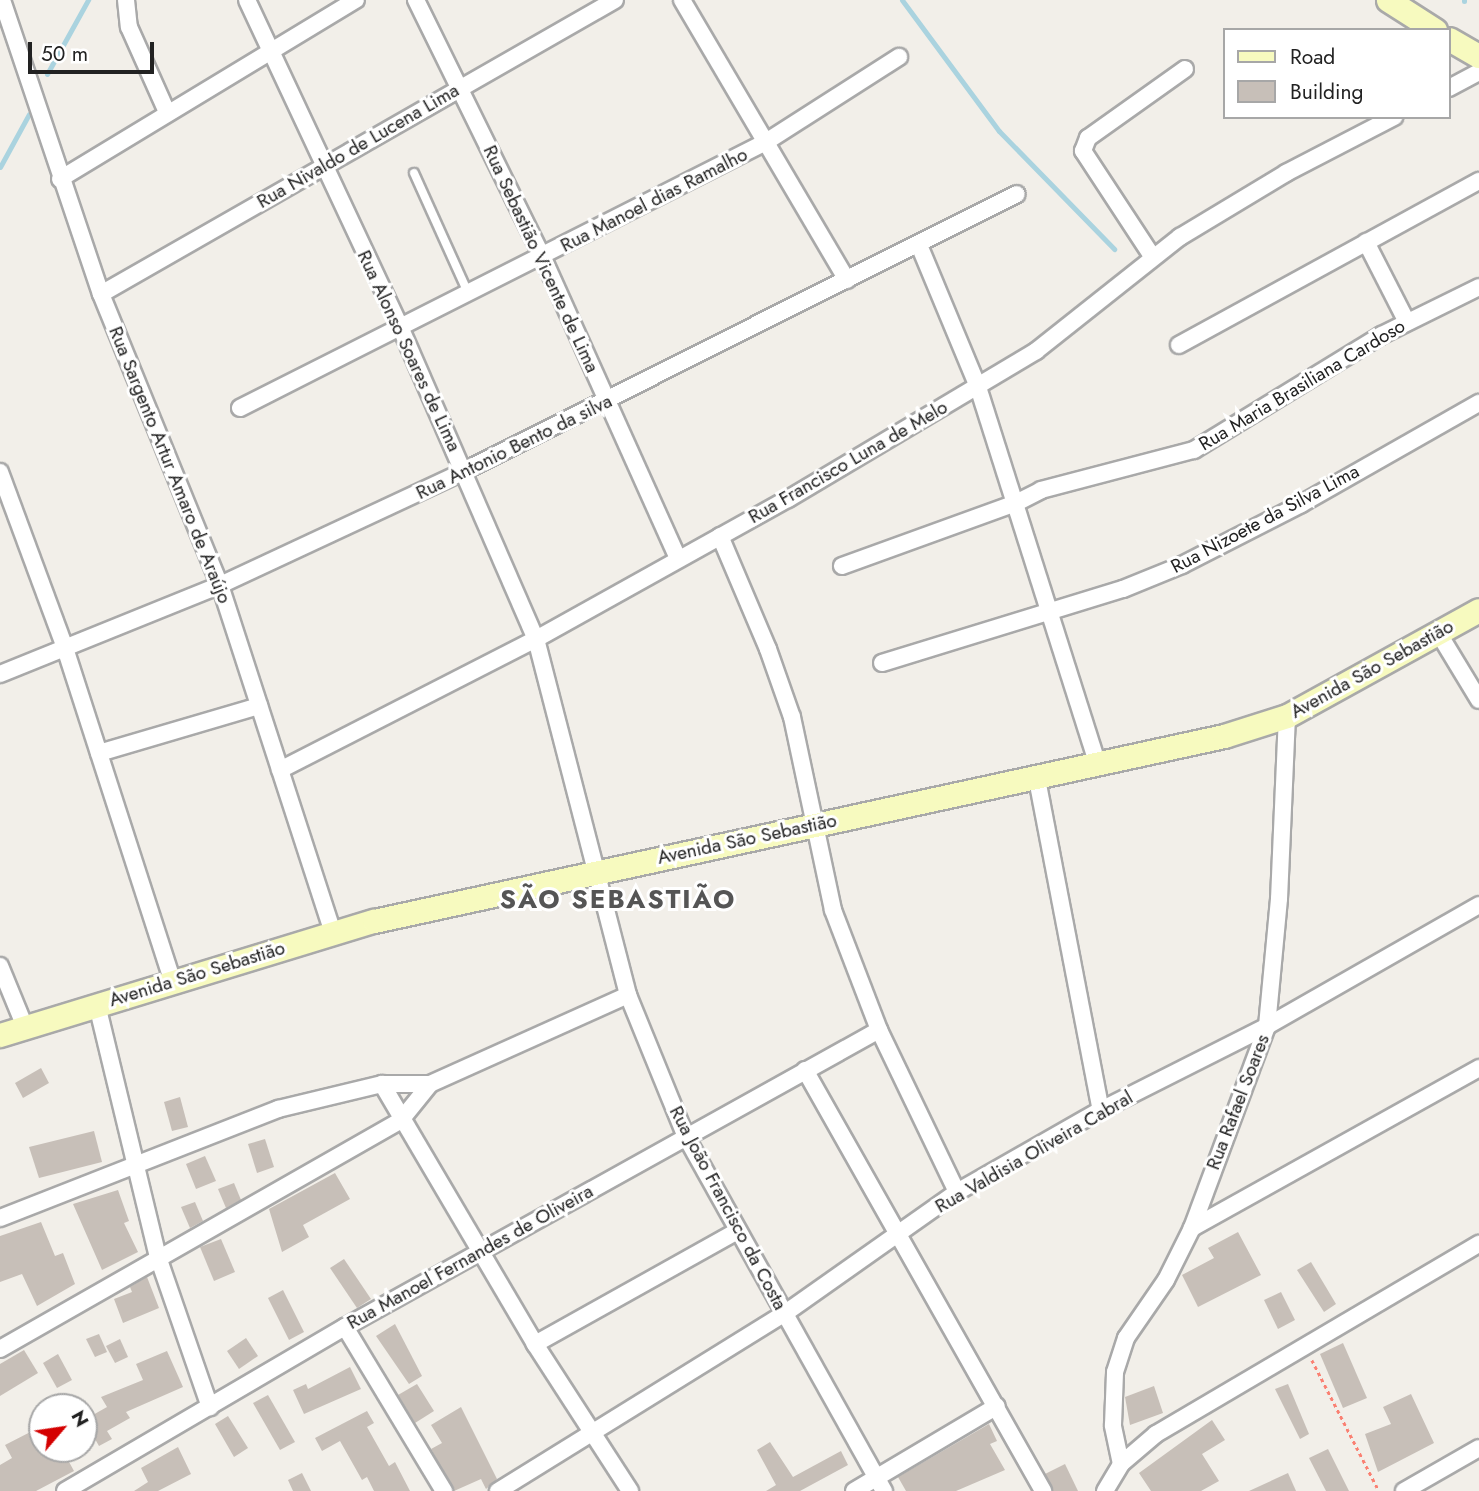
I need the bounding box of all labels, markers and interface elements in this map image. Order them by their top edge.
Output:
scale bar [32,28,158,72]
legend [1224,28,1451,119]
text: 50 m [41,39,88,69]
text: Road [1290,42,1335,72]
text: Building [1290,77,1363,107]
street label: Rua Nivaldo de Lucena Lima [253,79,463,213]
street label: Rua Sebastião Vicente de Lima [478,142,604,376]
street label: Rua Manoel dias Ramalho [557,143,751,257]
street label: Rua Alonso Soares de Lima [352,247,466,455]
street label: Rua Maria Brasiliana Cardoso [1195,314,1409,456]
street label: Rua Sargento Artur Amaro de Araújo [104,323,236,607]
street label: Rua Antonio Bento da silva [412,390,616,504]
street label: Rua Francisco Luna de Melo [744,396,952,528]
street label: Rua Nizoete da Silva Lima [1167,460,1363,578]
street label: Avenida São Sebastião [1287,615,1457,723]
street label: Avenida São Sebastião [655,809,839,869]
district label: SÃO SEBASTIÃO [501,884,735,916]
street label: Avenida São Sebastião [106,936,288,1012]
street label: Rua Rafael Soares [1202,1031,1274,1173]
street label: Rua Valdisia Oliveira Cabral [931,1086,1137,1218]
street label: Rua João Francisco da Costa [664,1102,792,1314]
street label: Rua Manoel Fernandes de Oliveira [343,1180,597,1334]
north arrow [28,1393,98,1463]
text: N [65,1405,96,1432]

